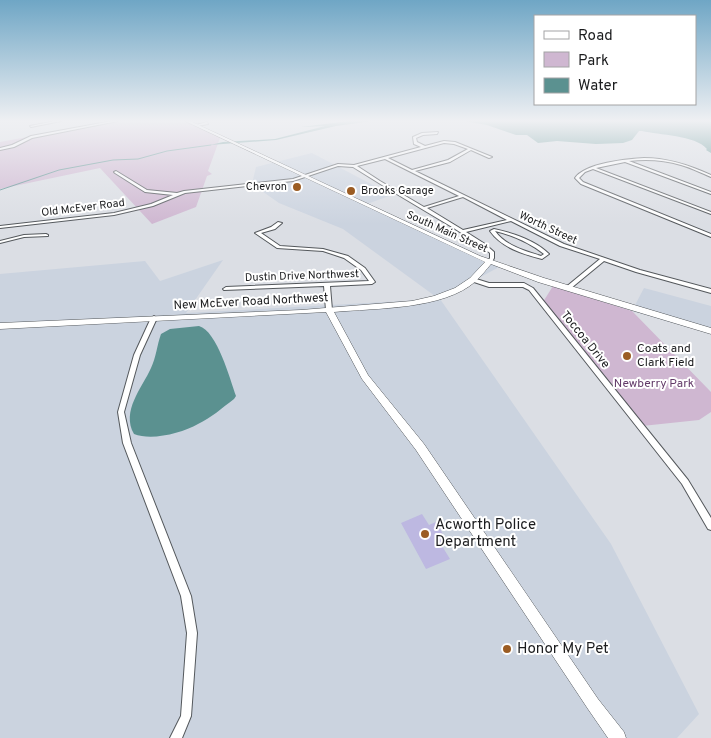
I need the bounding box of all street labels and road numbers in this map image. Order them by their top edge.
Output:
street label: Old McEver Road [40,196,126,220]
street label: South Main Street [404,208,490,256]
street label: Worth Street [517,208,579,248]
street label: Dustin Drive Northwest [245,267,359,285]
street label: New McEver Road Northwest [173,290,329,314]
street label: Toccoa Drive [557,308,613,372]

